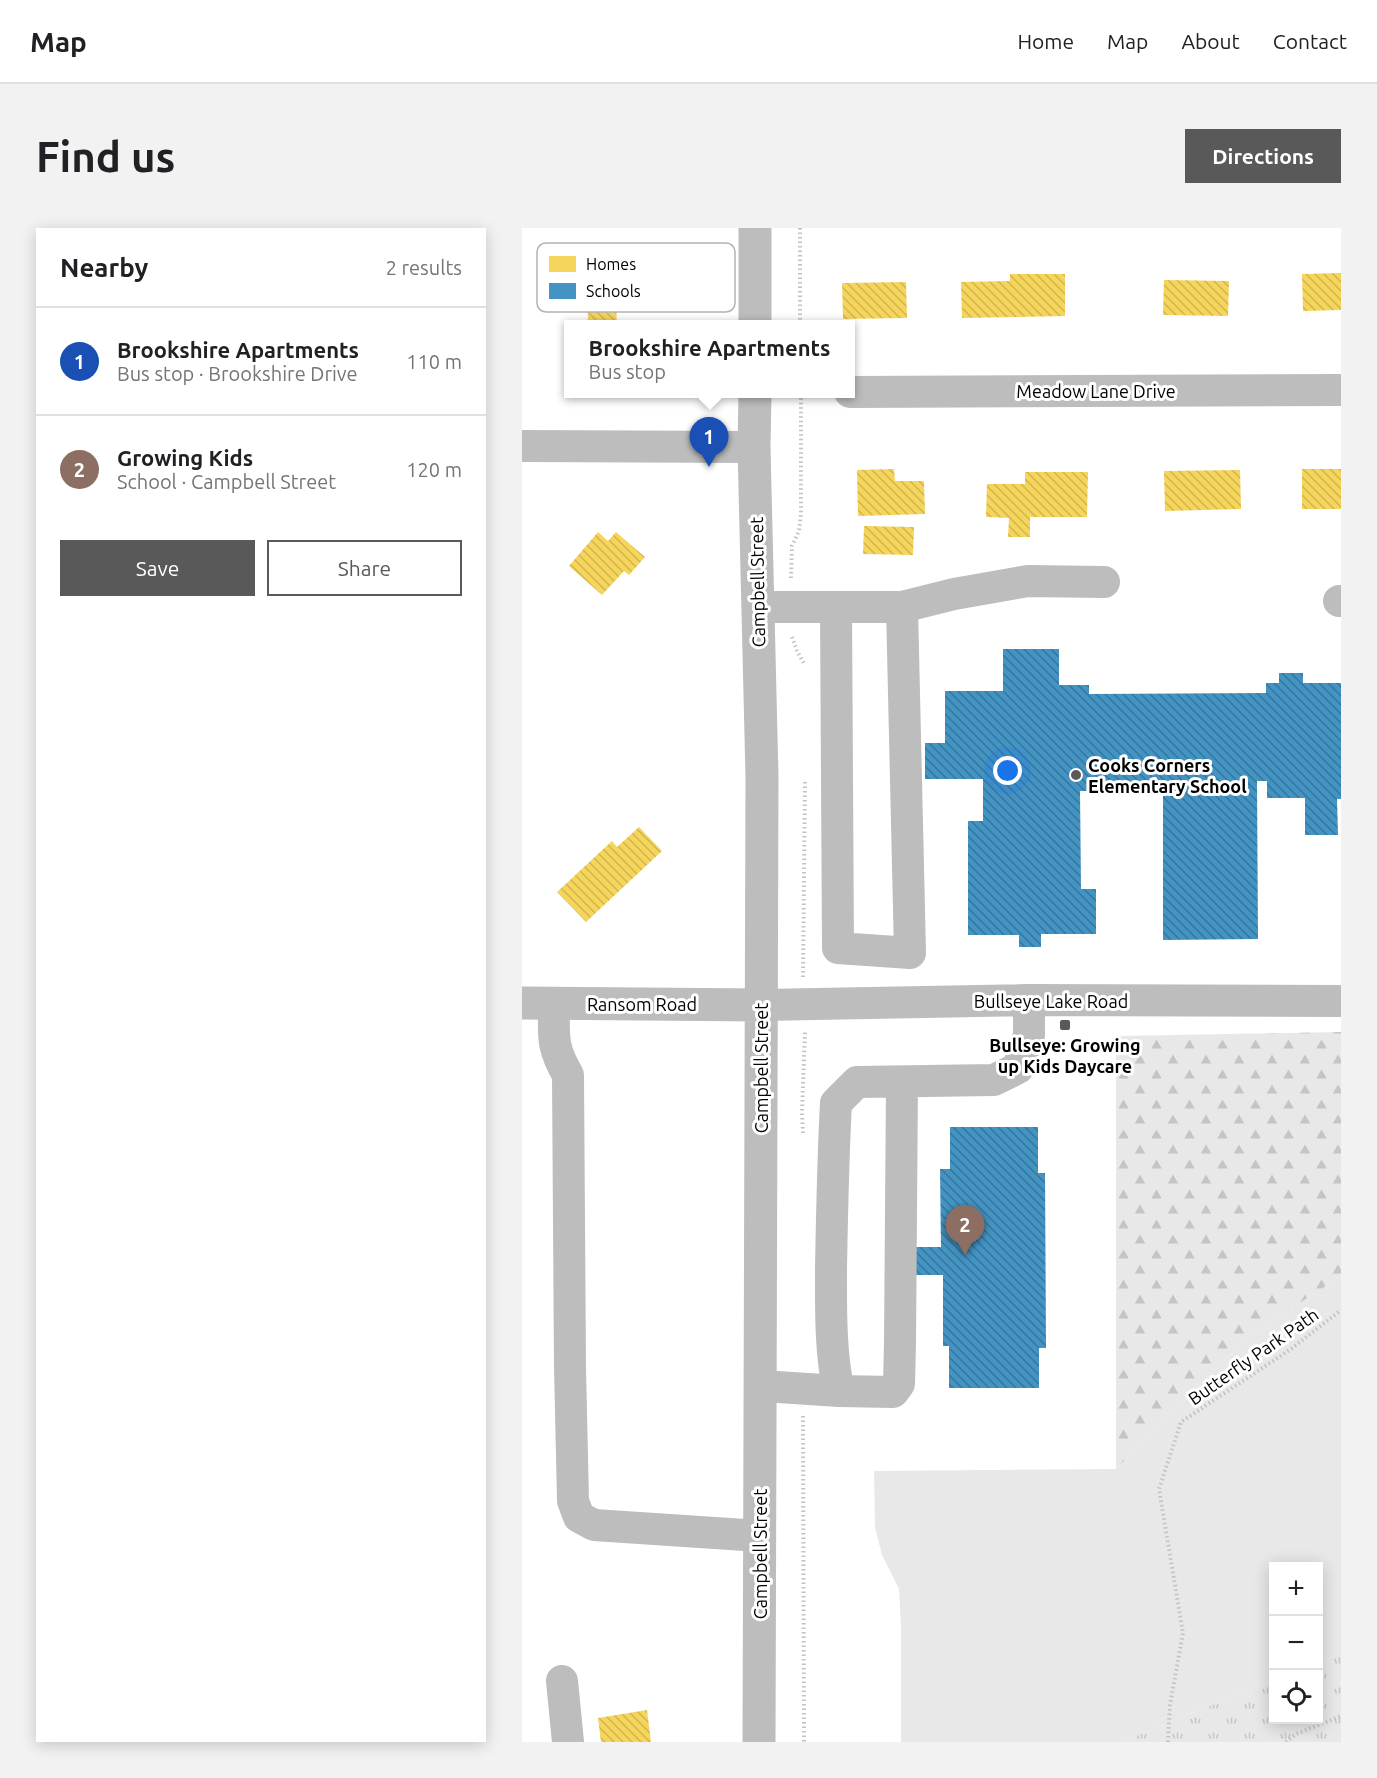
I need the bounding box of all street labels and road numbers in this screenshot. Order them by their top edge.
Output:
street label: Meadow Lane Drive [1016,381,1176,401]
street label: Campbell Street [746,517,768,647]
street label: Bullseye Lake Road [974,991,1128,1011]
street label: Ransom Road [587,994,697,1014]
street label: Campbell Street [751,1003,771,1133]
street label: Butterfly Park Path [1184,1304,1322,1408]
street label: Campbell Street [750,1489,770,1619]

